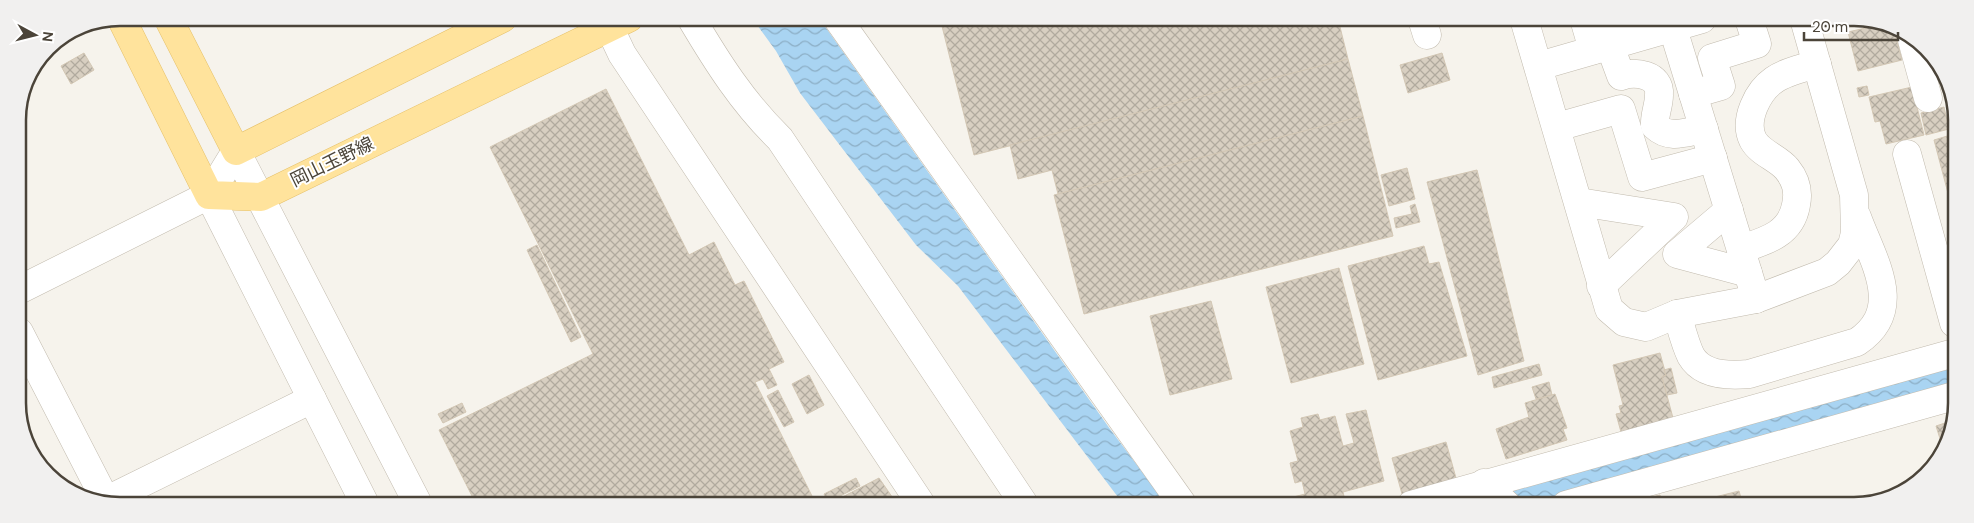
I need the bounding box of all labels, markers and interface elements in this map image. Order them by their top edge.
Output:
north arrow [10,10,60,60]
scale bar [1804,10,1898,42]
text: 20 m [1812,17,1848,37]
text: N [38,30,57,43]
street label: 岡山玉野線 [286,131,378,193]

